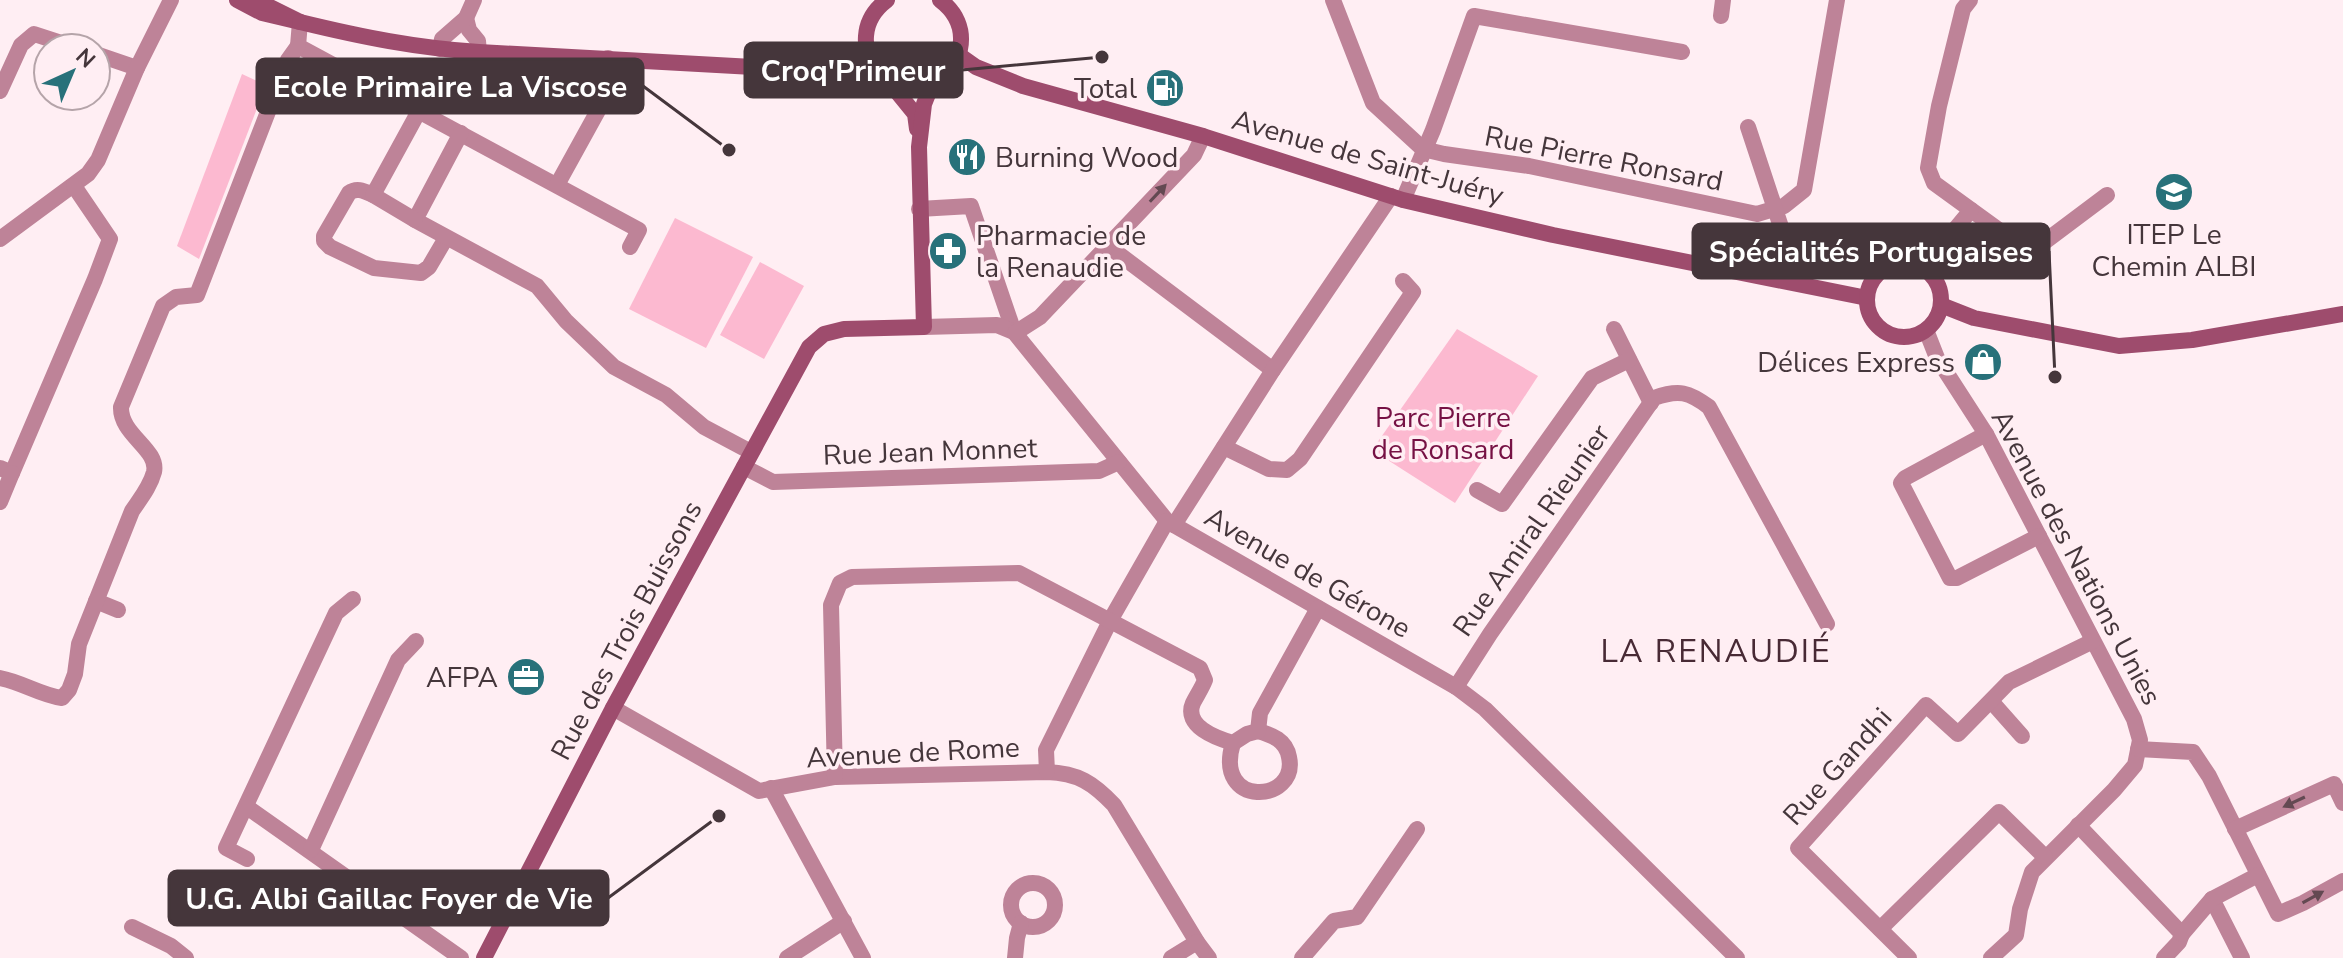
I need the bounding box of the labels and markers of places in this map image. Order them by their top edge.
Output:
callout: Croq'Primeur [745,43,962,97]
callout: Ecole Primaire La Viscose [257,59,643,113]
fuel station icon: Total [1144,67,1186,109]
place label: Total [1074,70,1138,108]
restaurant icon: Burning Wood [946,136,988,178]
place label: Burning Wood [995,139,1178,177]
school or university icon: ITEP Le Chemin ALBI [2153,171,2195,213]
place label: ITEP Le Chemin ALBI [2092,216,2256,286]
place label: Pharmacie de la Renaudie [976,217,1146,287]
callout: Spécialités Portugaises [1693,224,2049,278]
pharmacy icon: Pharmacie de la Renaudie [927,230,969,272]
shop icon: Délices Express [1962,341,2004,383]
place label: Délices Express [1757,344,1955,382]
office icon: AFPA [505,656,547,698]
place label: AFPA [426,659,498,697]
callout: U.G. Albi Gaillac Foyer de Vie [169,871,608,925]

